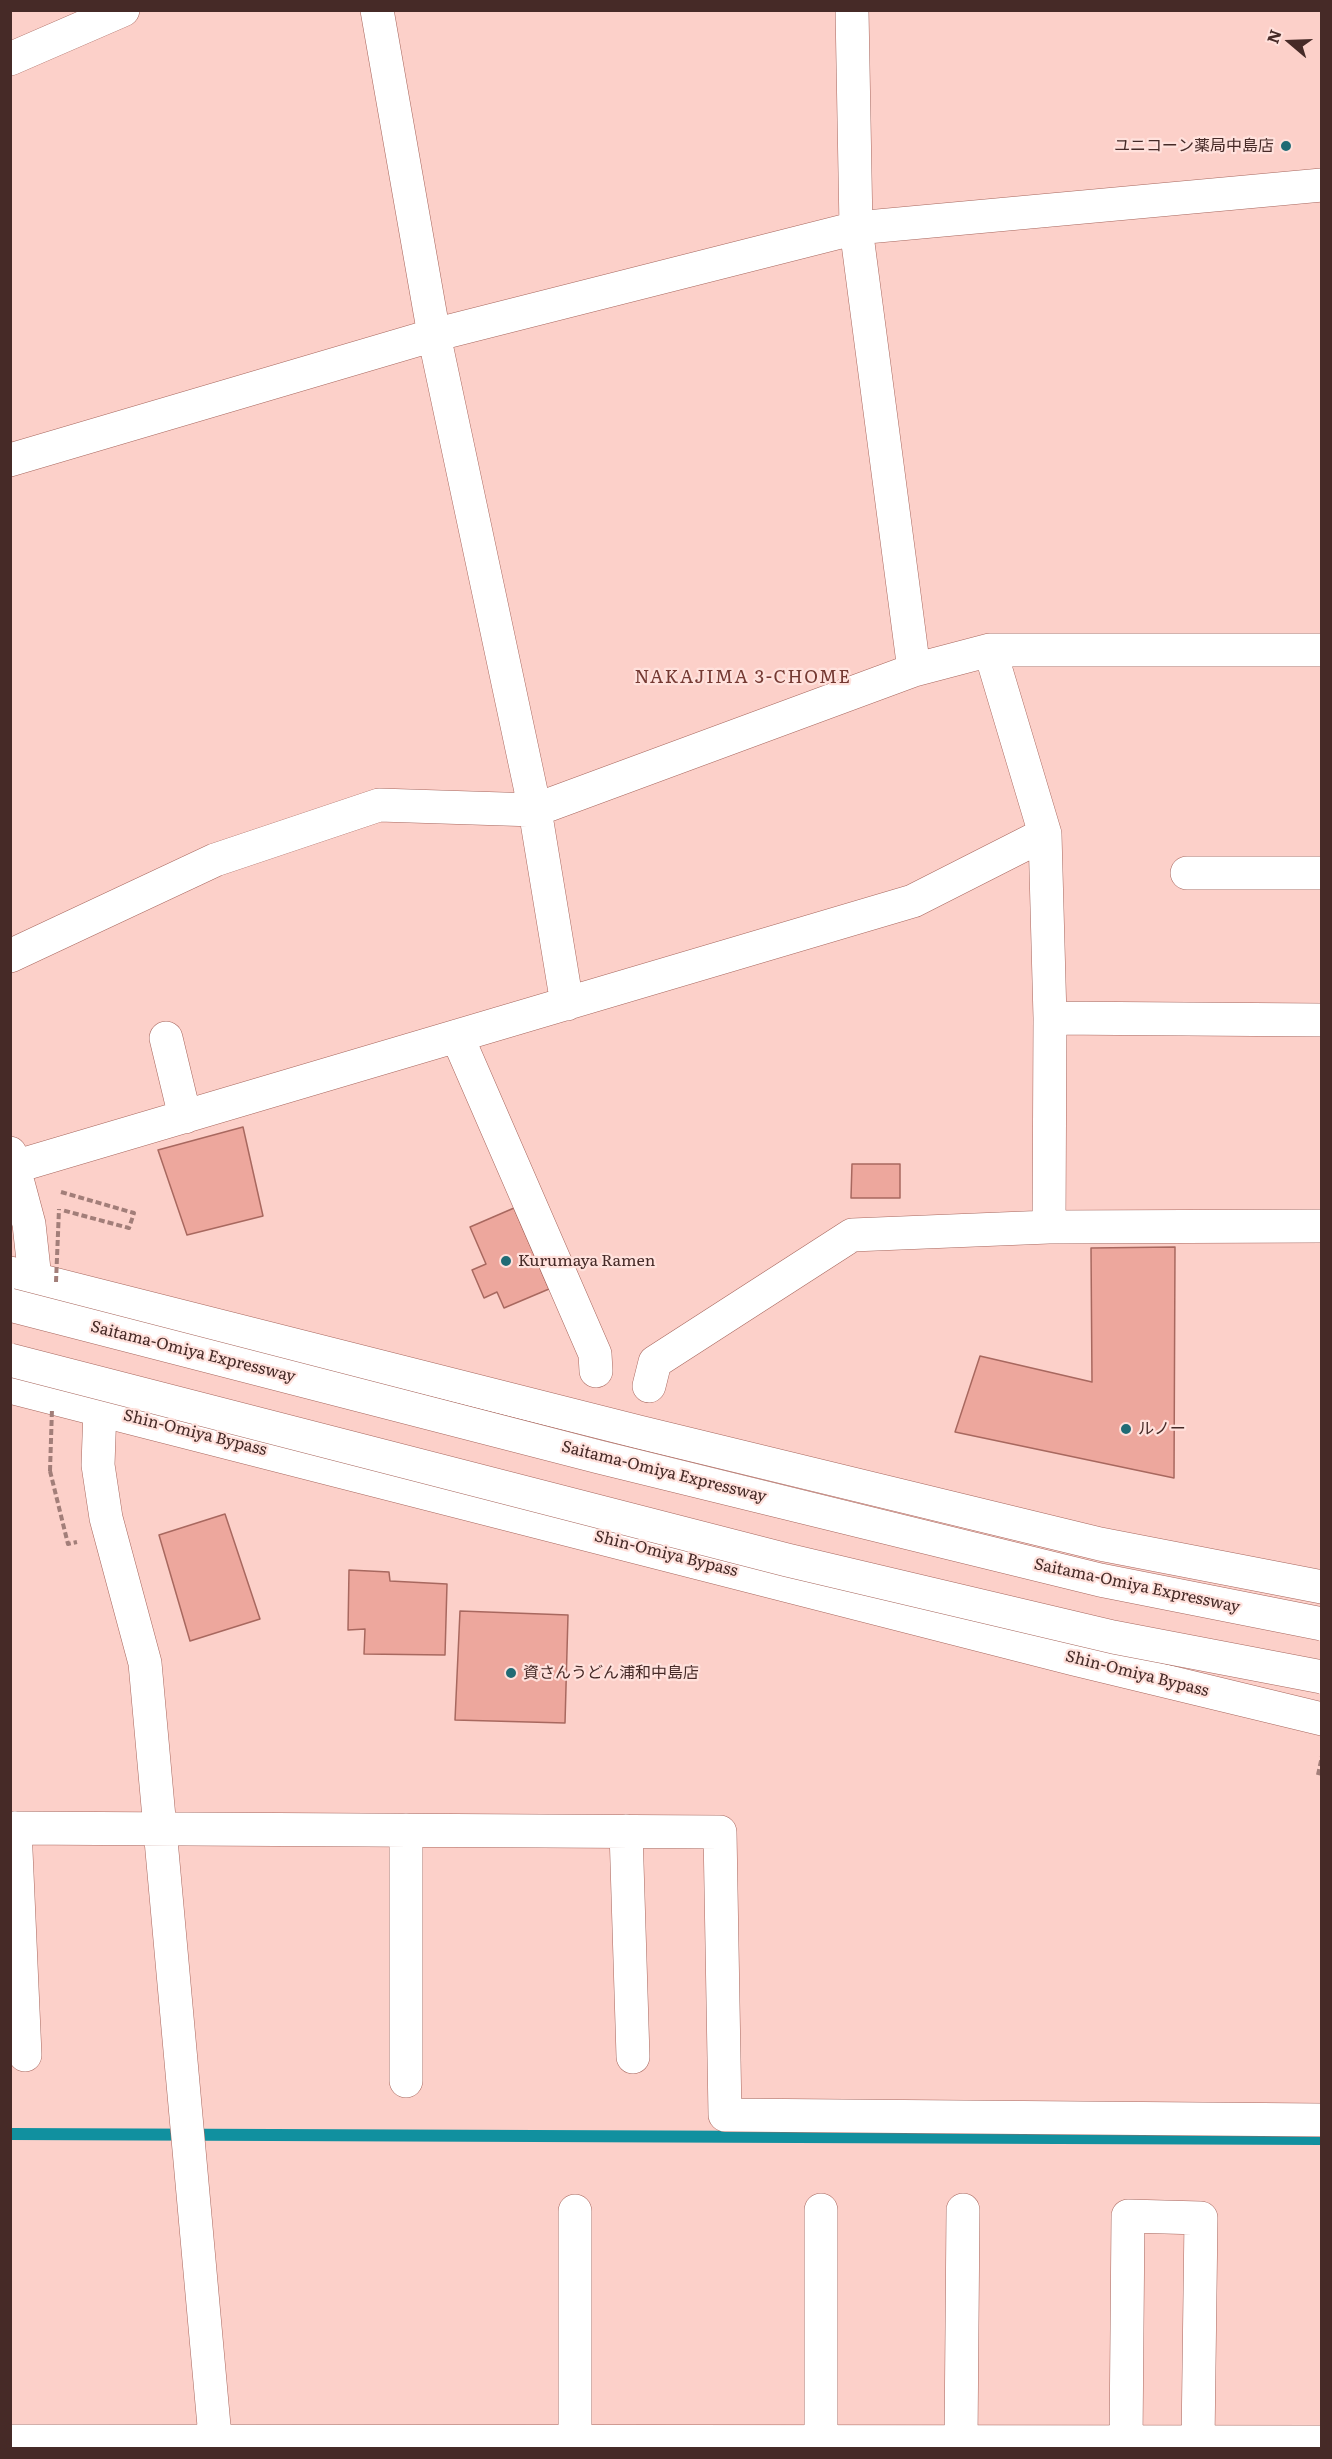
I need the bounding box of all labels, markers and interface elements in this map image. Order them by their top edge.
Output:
north arrow [1260,12,1320,72]
text: N [1259,26,1287,46]
place label: ユニコーン薬局中島店 [1114,136,1274,156]
marker: ユニコーン薬局中島店 [1279,139,1293,153]
district label: NAKAJIMA 3-CHOME [634,667,852,689]
place label: Kurumaya Ramen [518,1251,655,1271]
marker: Kurumaya Ramen [499,1254,513,1268]
street label: Saitama-Omiya Expressway [89,1317,297,1387]
street label: Shin-Omiya Bypass [121,1406,269,1460]
place label: ルノー [1138,1419,1186,1439]
marker: ルノー [1119,1422,1133,1436]
street label: Saitama-Omiya Expressway [560,1437,768,1507]
street label: Shin-Omiya Bypass [592,1527,740,1581]
street label: Saitama-Omiya Expressway [1032,1555,1242,1617]
street label: Shin-Omiya Bypass [1063,1647,1211,1701]
place label: 資さんうどん浦和中島店 [523,1663,699,1683]
marker: 資さんうどん浦和中島店 [504,1666,518,1680]

